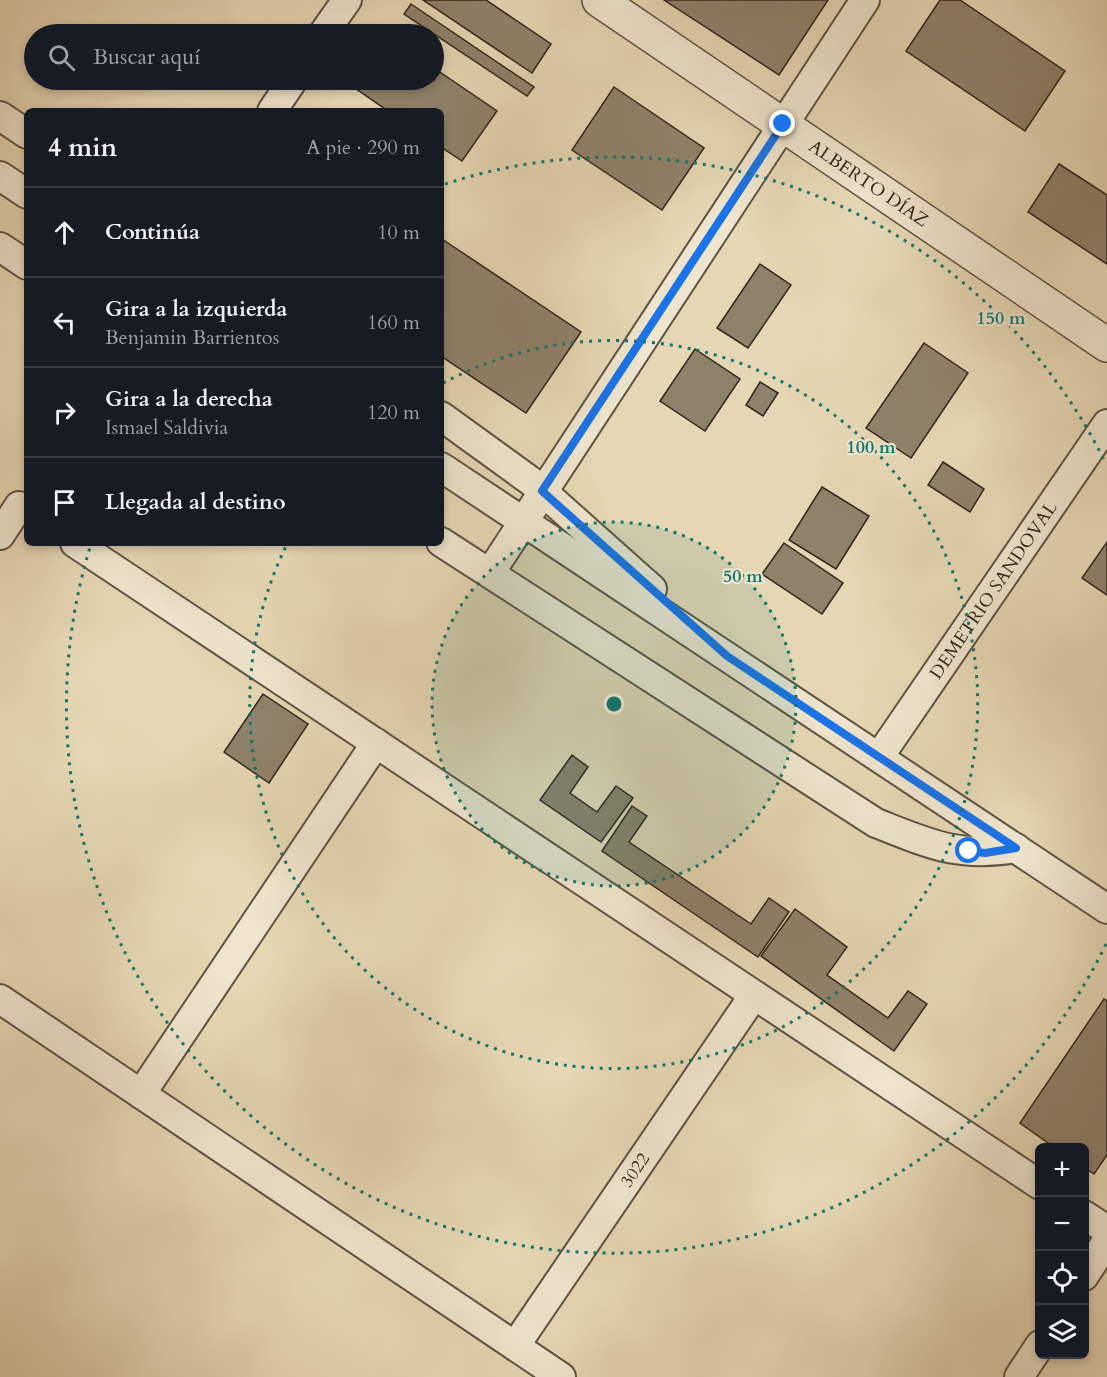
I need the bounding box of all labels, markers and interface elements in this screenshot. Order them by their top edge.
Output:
search box [24,24,444,90]
icon: search [45,41,78,74]
text: Buscar aquí [93,42,200,72]
route end [769,110,795,136]
text: 4 min [48,130,117,165]
text: A pie · 290 m [306,134,420,161]
street label: ALBERTO DÍAZ [804,134,933,233]
icon: ahead [48,216,81,249]
text: Continúa [105,217,200,247]
text: 10 m [377,219,420,246]
text: Gira a la izquierda [105,294,288,324]
icon: left [48,306,81,339]
text: 150 m [976,306,1026,331]
text: 160 m [367,309,420,336]
text: Benjamin Barrientos [105,324,279,351]
text: Gira a la derecha [105,384,273,414]
icon: right [48,396,81,429]
text: 120 m [367,399,420,426]
text: Ismael Saldivia [105,414,228,441]
text: 100 m [846,435,896,460]
icon: arrive [48,486,81,519]
text: Llegada al destino [105,487,286,517]
street label: DEMETRIO SANDOVAL [924,497,1063,684]
text: 50 m [723,564,763,589]
centre of rings [604,694,624,714]
route start [955,837,981,863]
map controls [1035,1143,1089,1359]
button: + [1035,1143,1089,1197]
street label: 3022 [615,1148,656,1193]
button: − [1035,1197,1089,1251]
button: locate [1035,1251,1089,1305]
button: layers [1035,1305,1089,1359]

